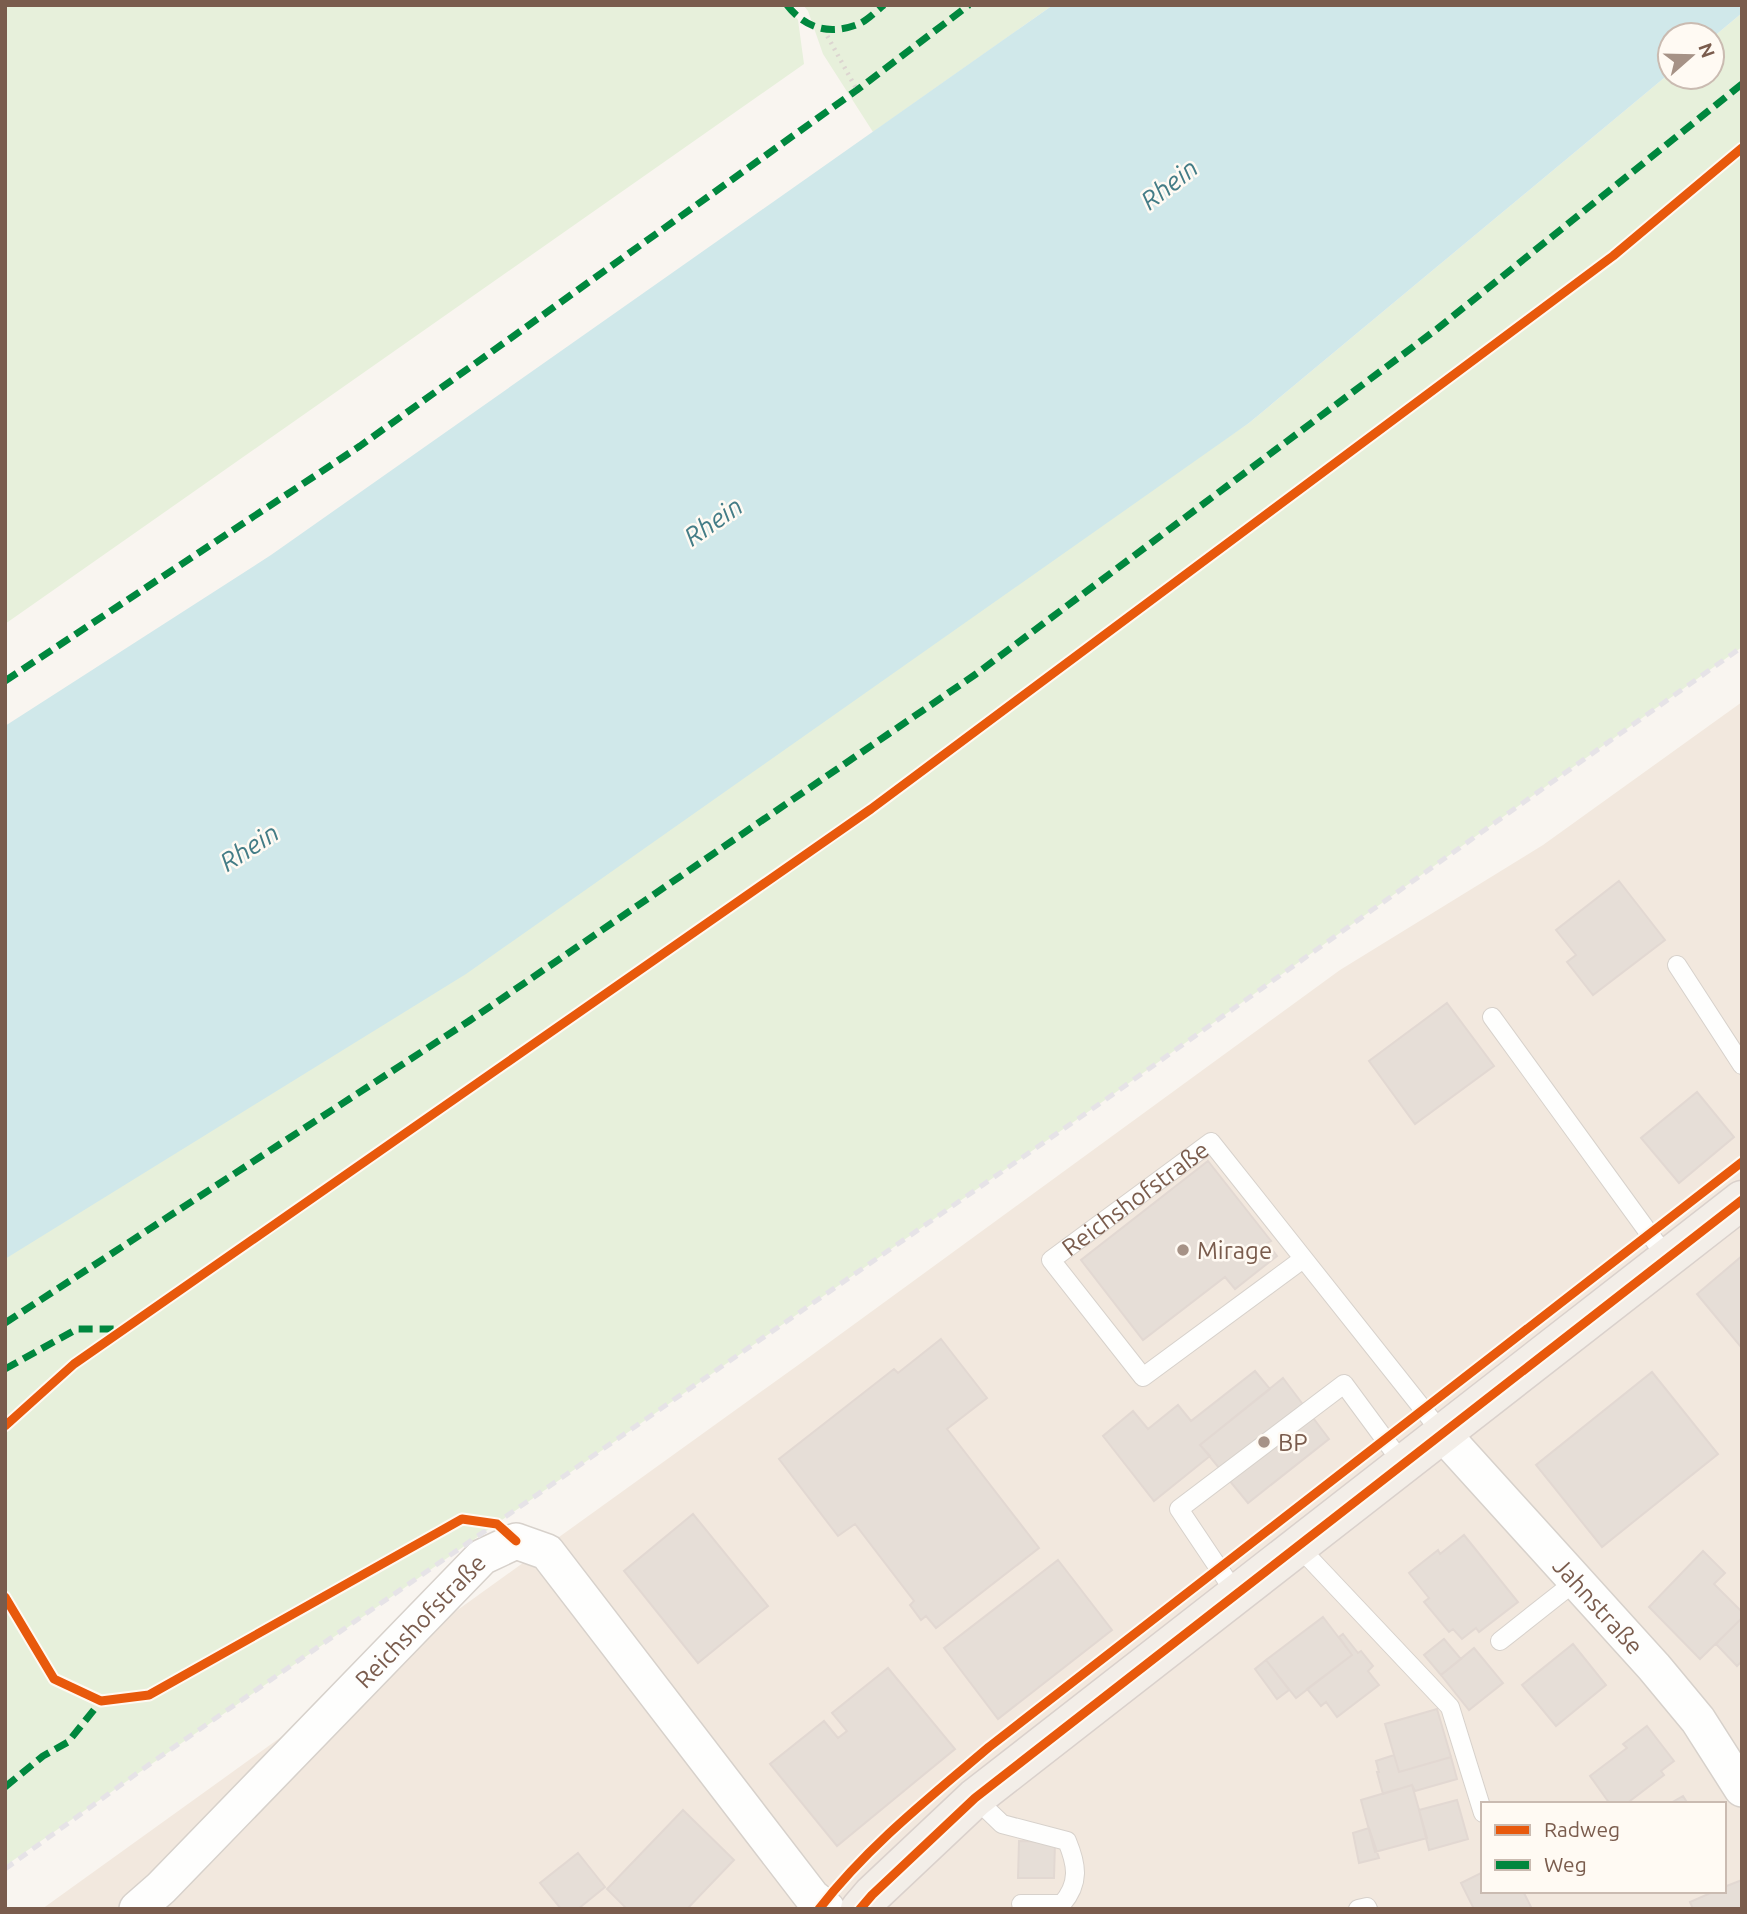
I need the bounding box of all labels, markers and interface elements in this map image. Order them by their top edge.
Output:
north arrow [1656,21,1726,91]
text: N [1694,40,1720,61]
water label: Rhein [1135,153,1203,215]
water label: Rhein [678,491,748,551]
water label: Rhein [214,817,284,877]
street label: Reichshofstraße [1056,1135,1214,1261]
place label: Mirage [1197,1237,1272,1264]
marker: Mirage [1175,1242,1191,1258]
place label: BP [1278,1429,1308,1456]
marker: BP [1256,1434,1272,1450]
street label: Reichshofstraße [349,1549,491,1693]
street label: Jahnstraße [1548,1552,1649,1659]
legend [1481,1802,1726,1893]
text: Radweg [1544,1817,1620,1841]
text: Weg [1544,1852,1587,1876]

